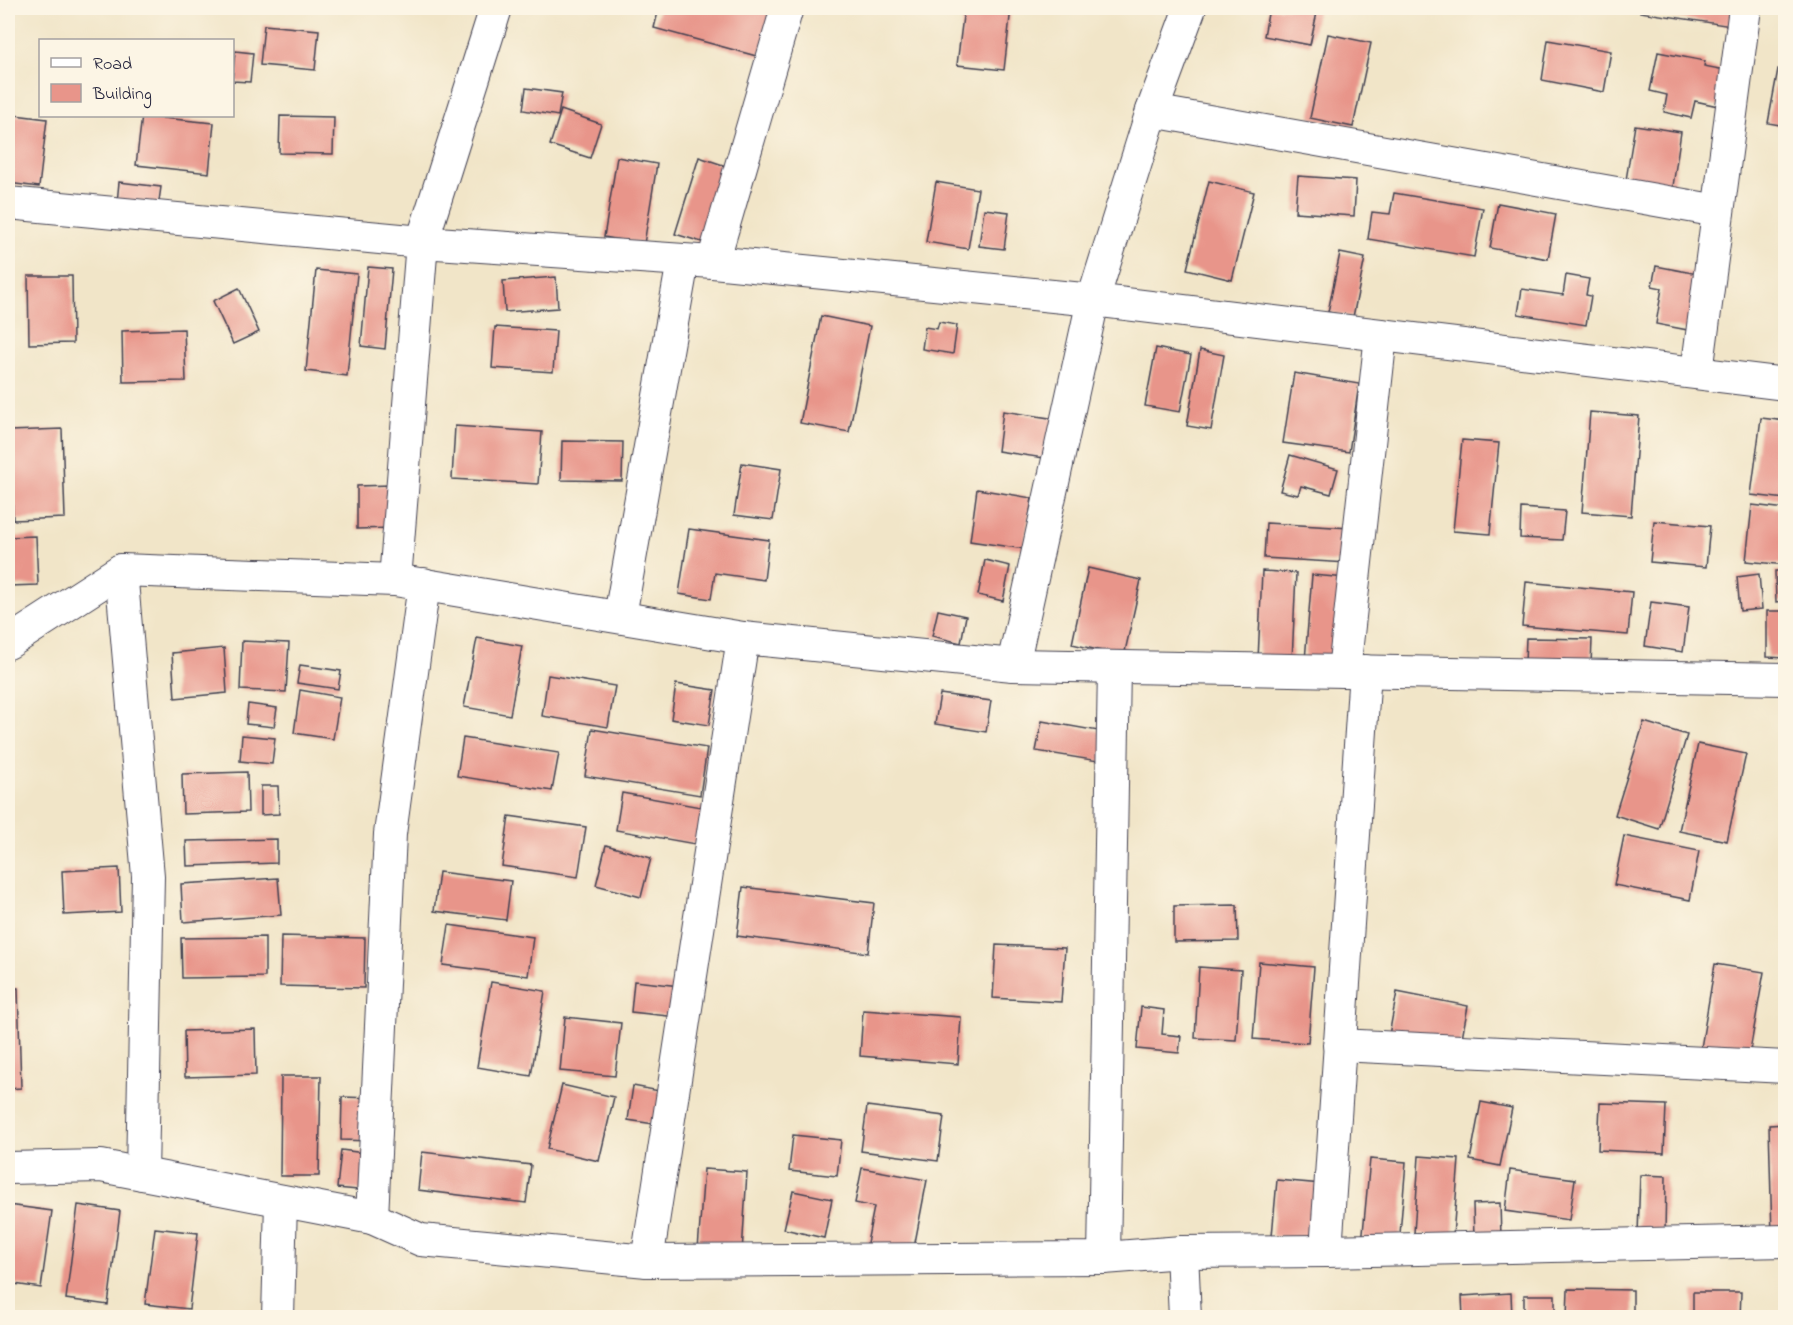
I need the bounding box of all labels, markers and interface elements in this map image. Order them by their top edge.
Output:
legend [39,39,234,117]
text: Road [93,52,132,78]
text: Building [92,82,152,109]

